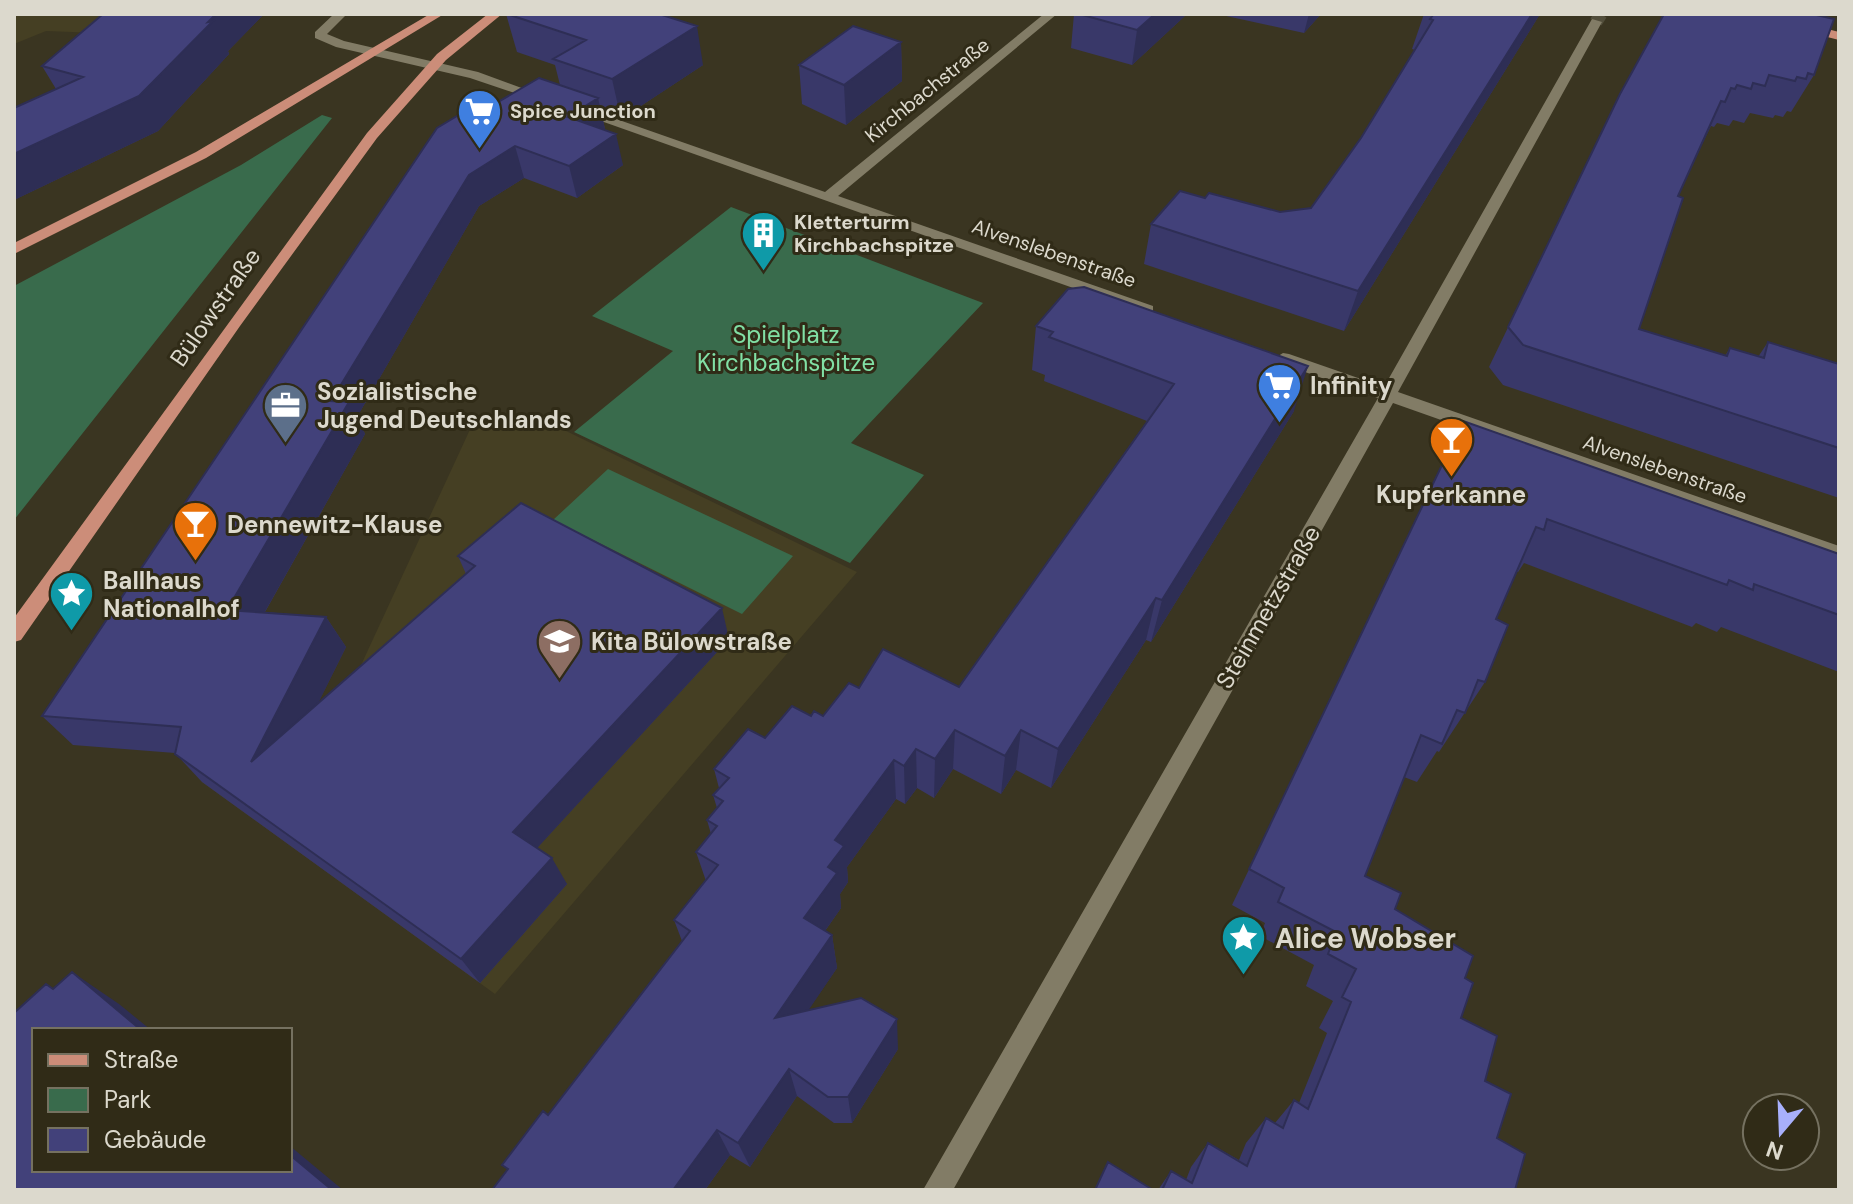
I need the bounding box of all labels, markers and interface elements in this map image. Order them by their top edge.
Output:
street label: Kirchbachstraße [859,32,995,148]
supermarket icon: Spice Junction [455,87,503,150]
place label: Spice Junction [510,98,656,124]
place label: Kletterturm Kirchbachspitze [794,209,954,258]
building icon: Kletterturm Kirchbachspitze [739,210,787,273]
street label: Alvenslebenstraße [969,213,1139,293]
street label: Bülowstraße [163,242,267,372]
park label: Spielplatz Kirchbachspitze [697,319,875,378]
supermarket icon: Infinity [1255,361,1303,424]
place label: Infinity [1310,370,1393,401]
place label: Sozialistische Jugend Deutschlands [317,376,572,435]
office icon: Sozialistische Jugend Deutschlands [262,381,310,444]
bar icon: Kupferkanne [1427,416,1475,479]
street label: Alvenslebenstraße [1580,429,1750,509]
place label: Kupferkanne [1376,479,1526,510]
bar icon: Dennewitz-Klause [172,500,220,563]
place label: Dennewitz-Klause [227,509,442,540]
street label: Steinmetzstraße [1209,520,1327,694]
place label: Ballhaus Nationalhof [103,565,240,624]
place icon: Ballhaus Nationalhof [48,570,96,633]
school or university icon: Kita Bülowstraße [536,617,584,680]
place label: Kita Bülowstraße [591,626,792,657]
place icon: Alice Wobser [1220,914,1268,977]
place label: Alice Wobser [1275,920,1456,957]
legend [32,1028,292,1172]
text: Straße [104,1044,178,1075]
text: Park [104,1084,151,1115]
north arrow [1741,1092,1821,1172]
text: Gebäude [104,1124,206,1155]
text: N [1762,1134,1787,1167]

